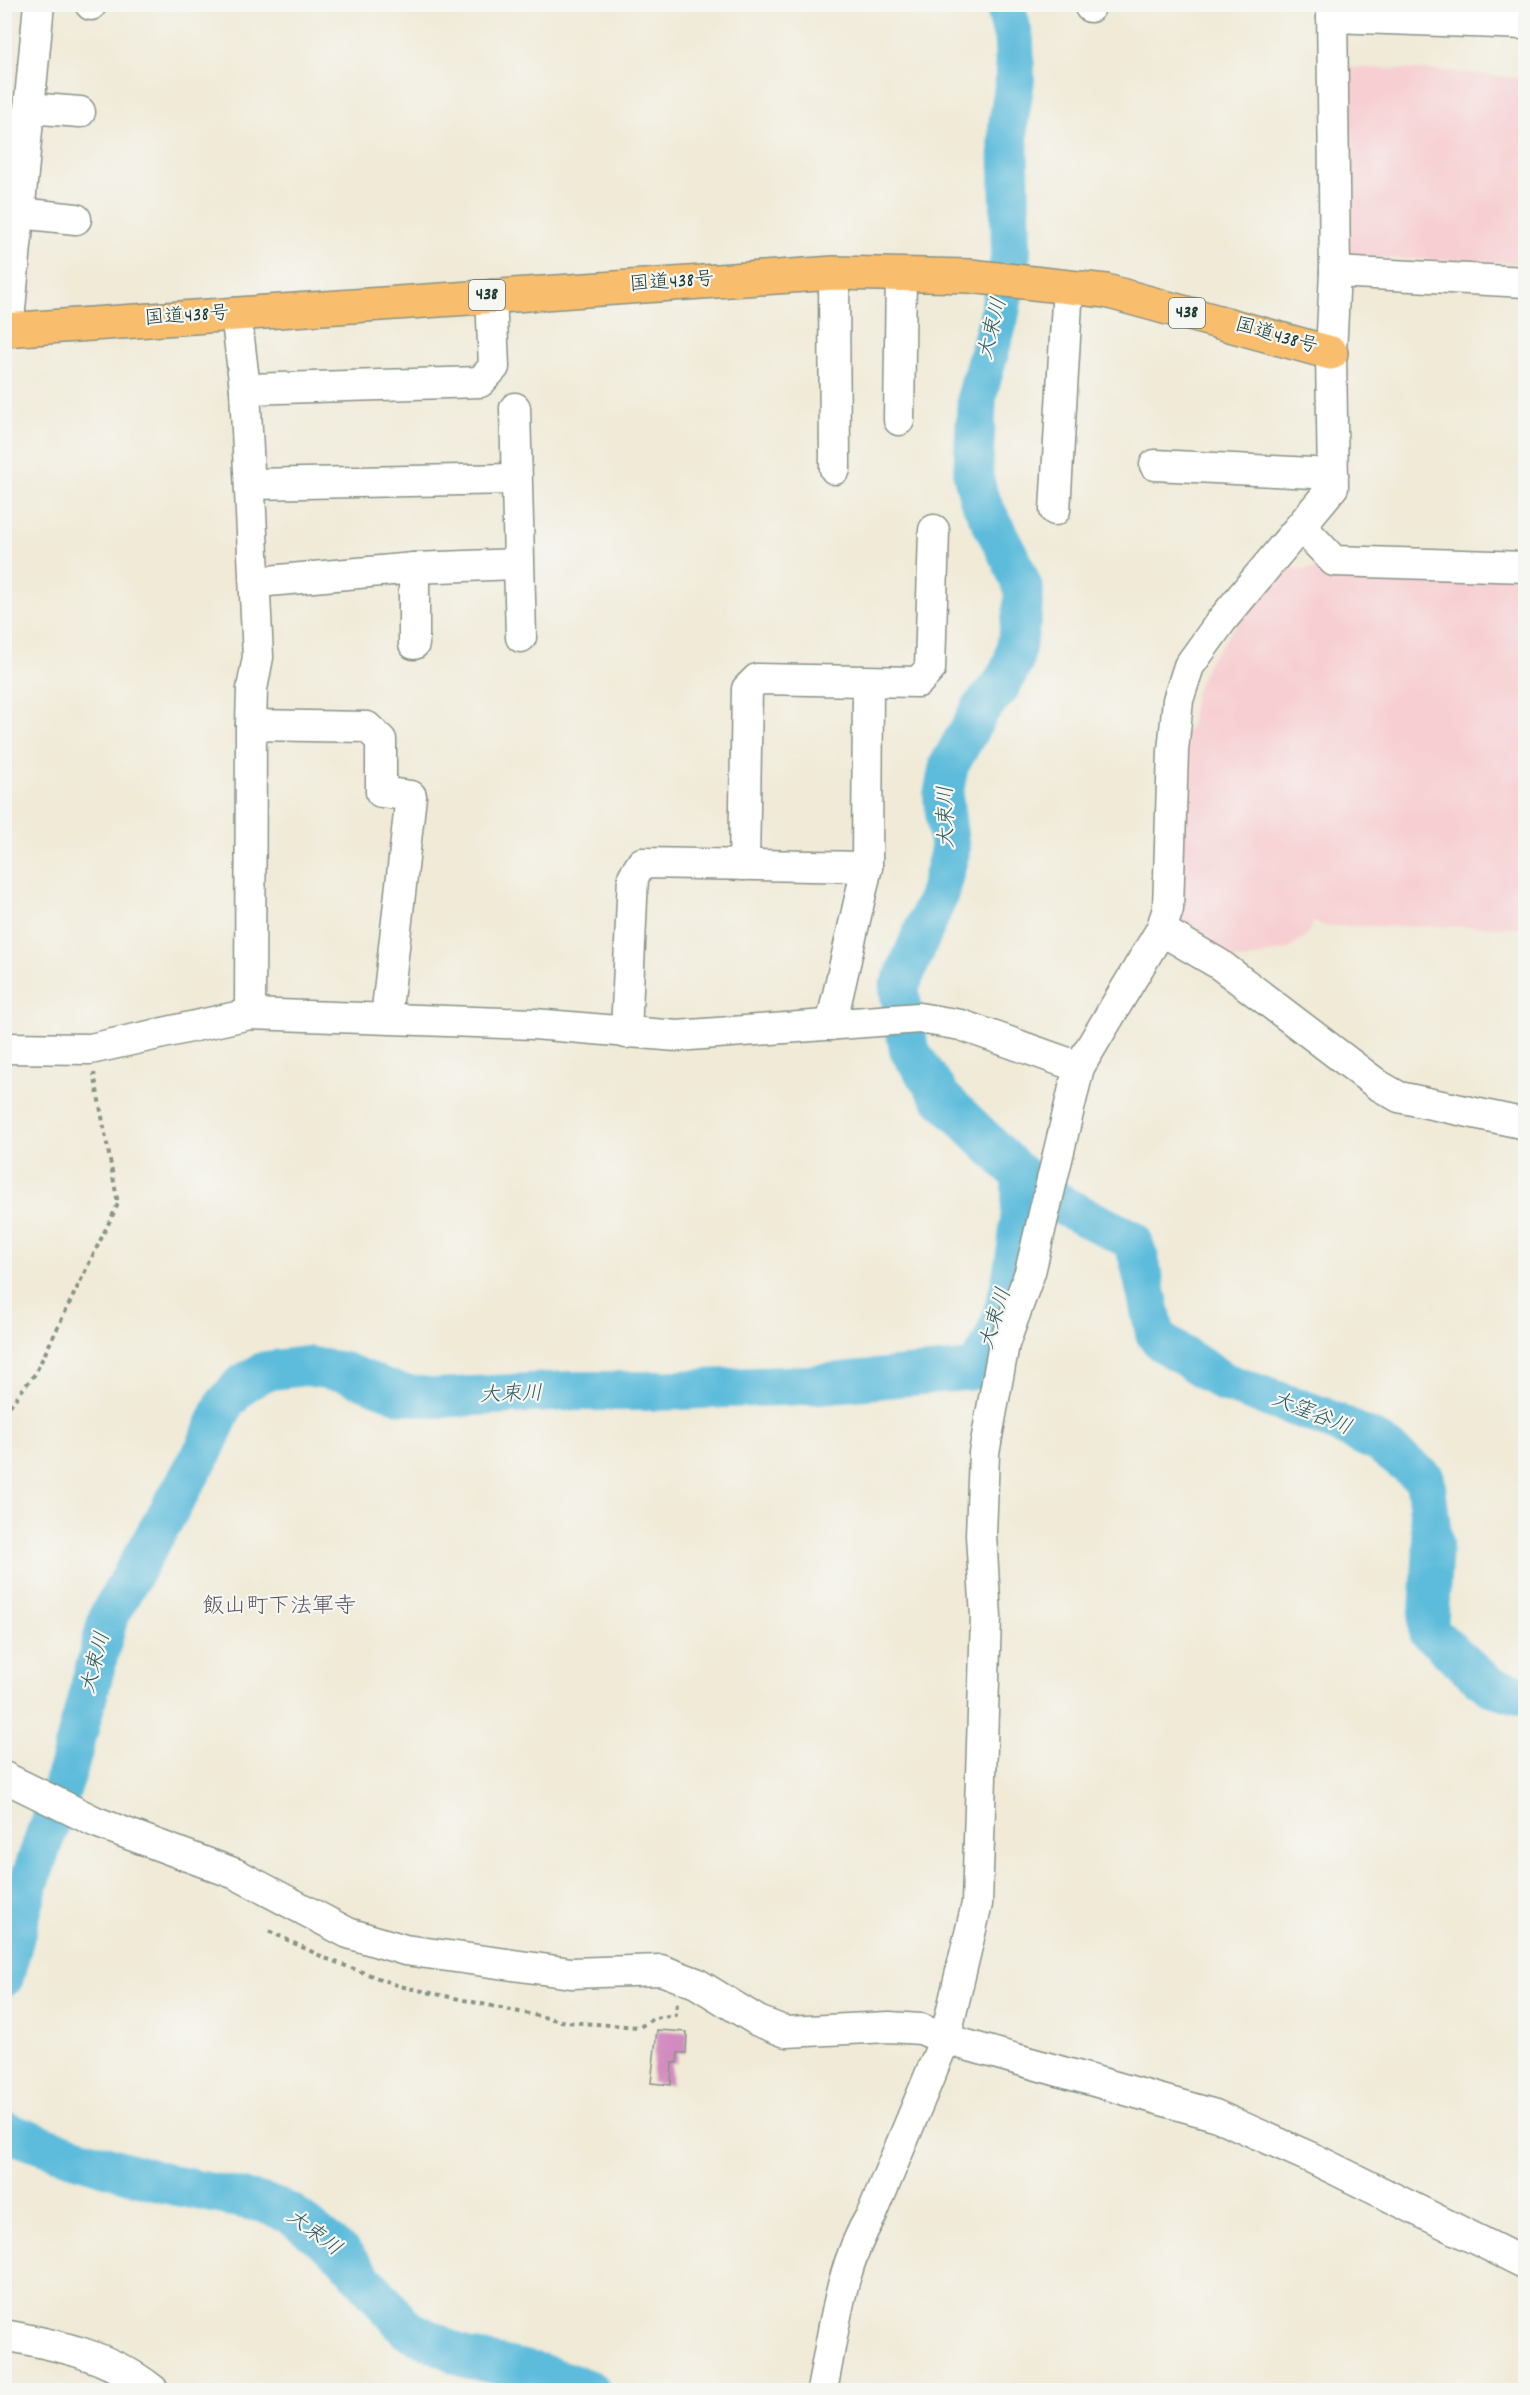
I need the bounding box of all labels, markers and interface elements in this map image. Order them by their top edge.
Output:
street label: 国道438号 [629,266,715,300]
road number: 438 [469,280,505,310]
water label: 大束川 [972,295,1016,363]
road number: 438 [1169,298,1205,328]
street label: 国道438号 [144,300,230,334]
street label: 国道438号 [1231,312,1321,362]
water label: 大束川 [932,785,964,849]
water label: 大束川 [973,1284,1021,1354]
water label: 大束川 [479,1380,543,1412]
water label: 大窪谷川 [1266,1385,1356,1445]
district label: 飯山町下法軍寺 [202,1592,356,1623]
water label: 大束川 [74,1629,120,1697]
water label: 大束川 [279,2203,347,2265]

